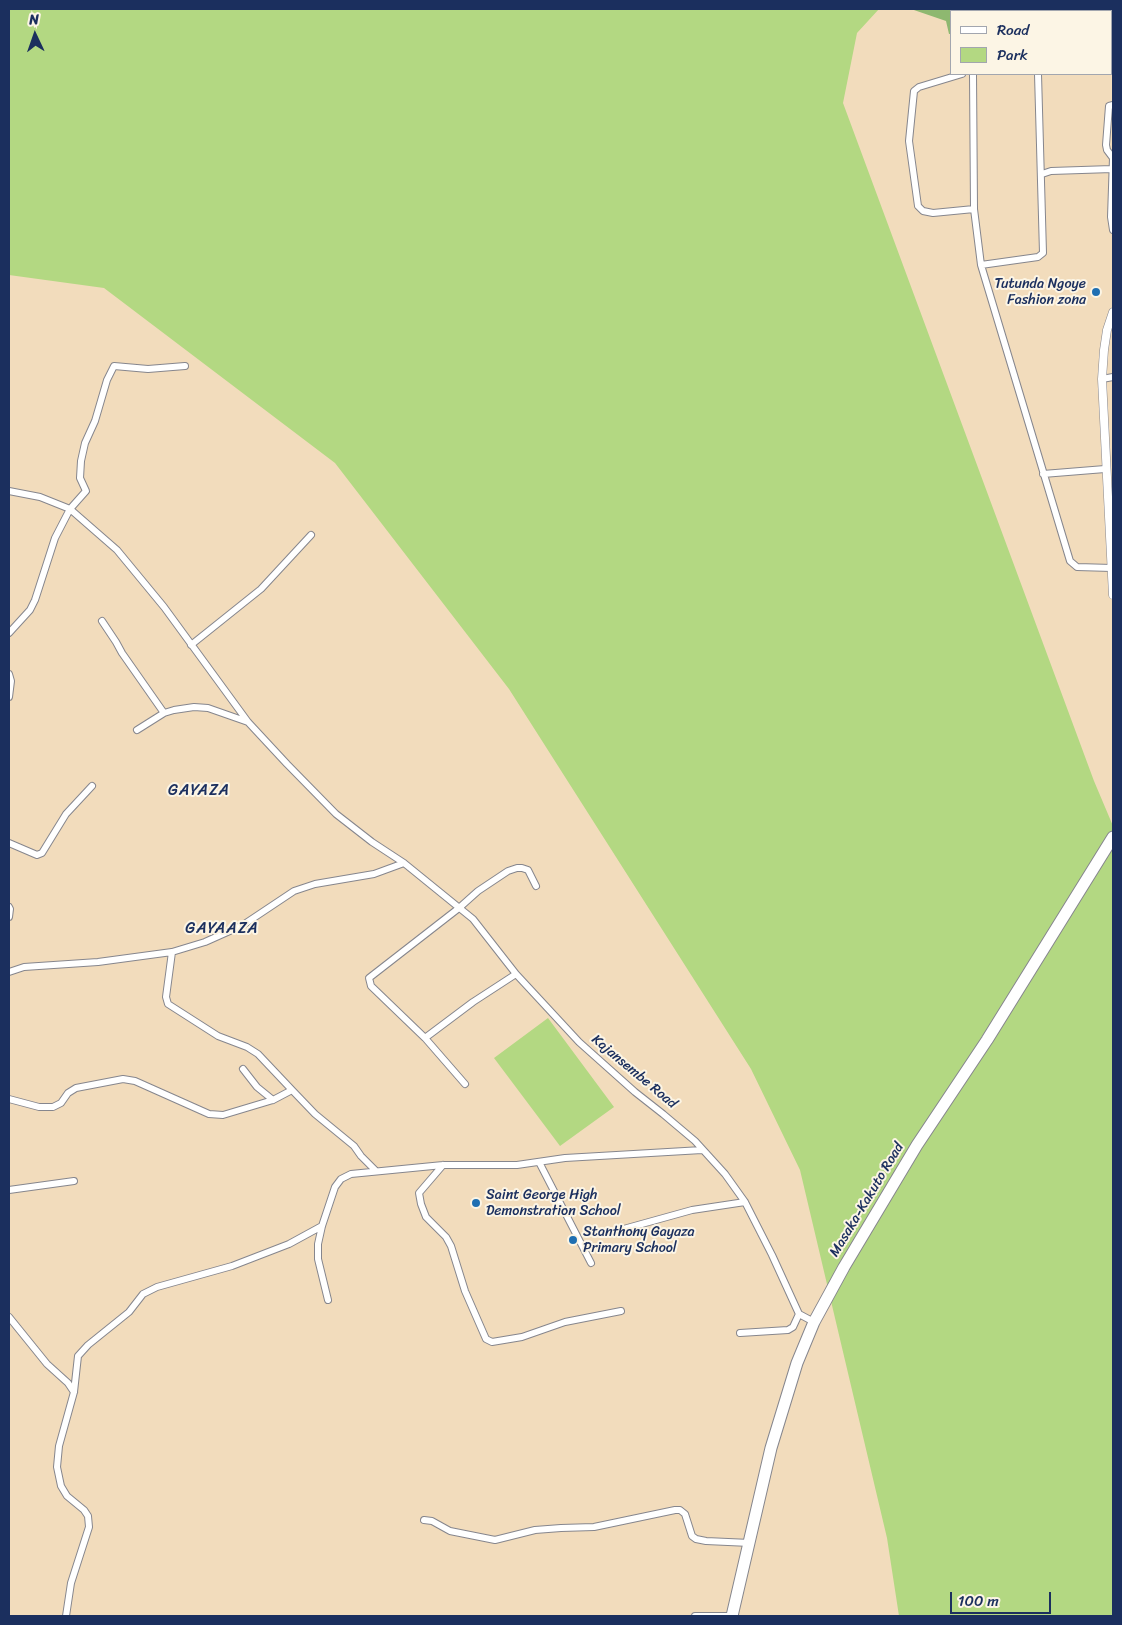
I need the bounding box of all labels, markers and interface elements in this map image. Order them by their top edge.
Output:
text: N [29,7,40,32]
north arrow [10,10,60,60]
legend [950,10,1112,75]
text: Road [997,17,1029,43]
text: Park [997,42,1028,68]
place label: Tutunda Ngoye Fashion zona [994,276,1086,308]
marker: Tutunda Ngoye Fashion zona [1090,286,1102,298]
district label: GAYAZA [167,781,231,801]
district label: GAYAAZA [184,919,260,939]
street label: Kajansembe Road [588,1031,680,1113]
street label: Masaka-Kakuto Road [826,1140,908,1260]
place label: Saint George High Demonstration School [486,1187,621,1220]
marker: Saint George High Demonstration School [470,1197,482,1209]
place label: Stanthony Gayaza Primary School [583,1224,695,1256]
marker: Stanthony Gayaza Primary School [567,1234,579,1246]
scale bar [952,1582,1053,1614]
text: 100 m [958,1588,999,1614]

